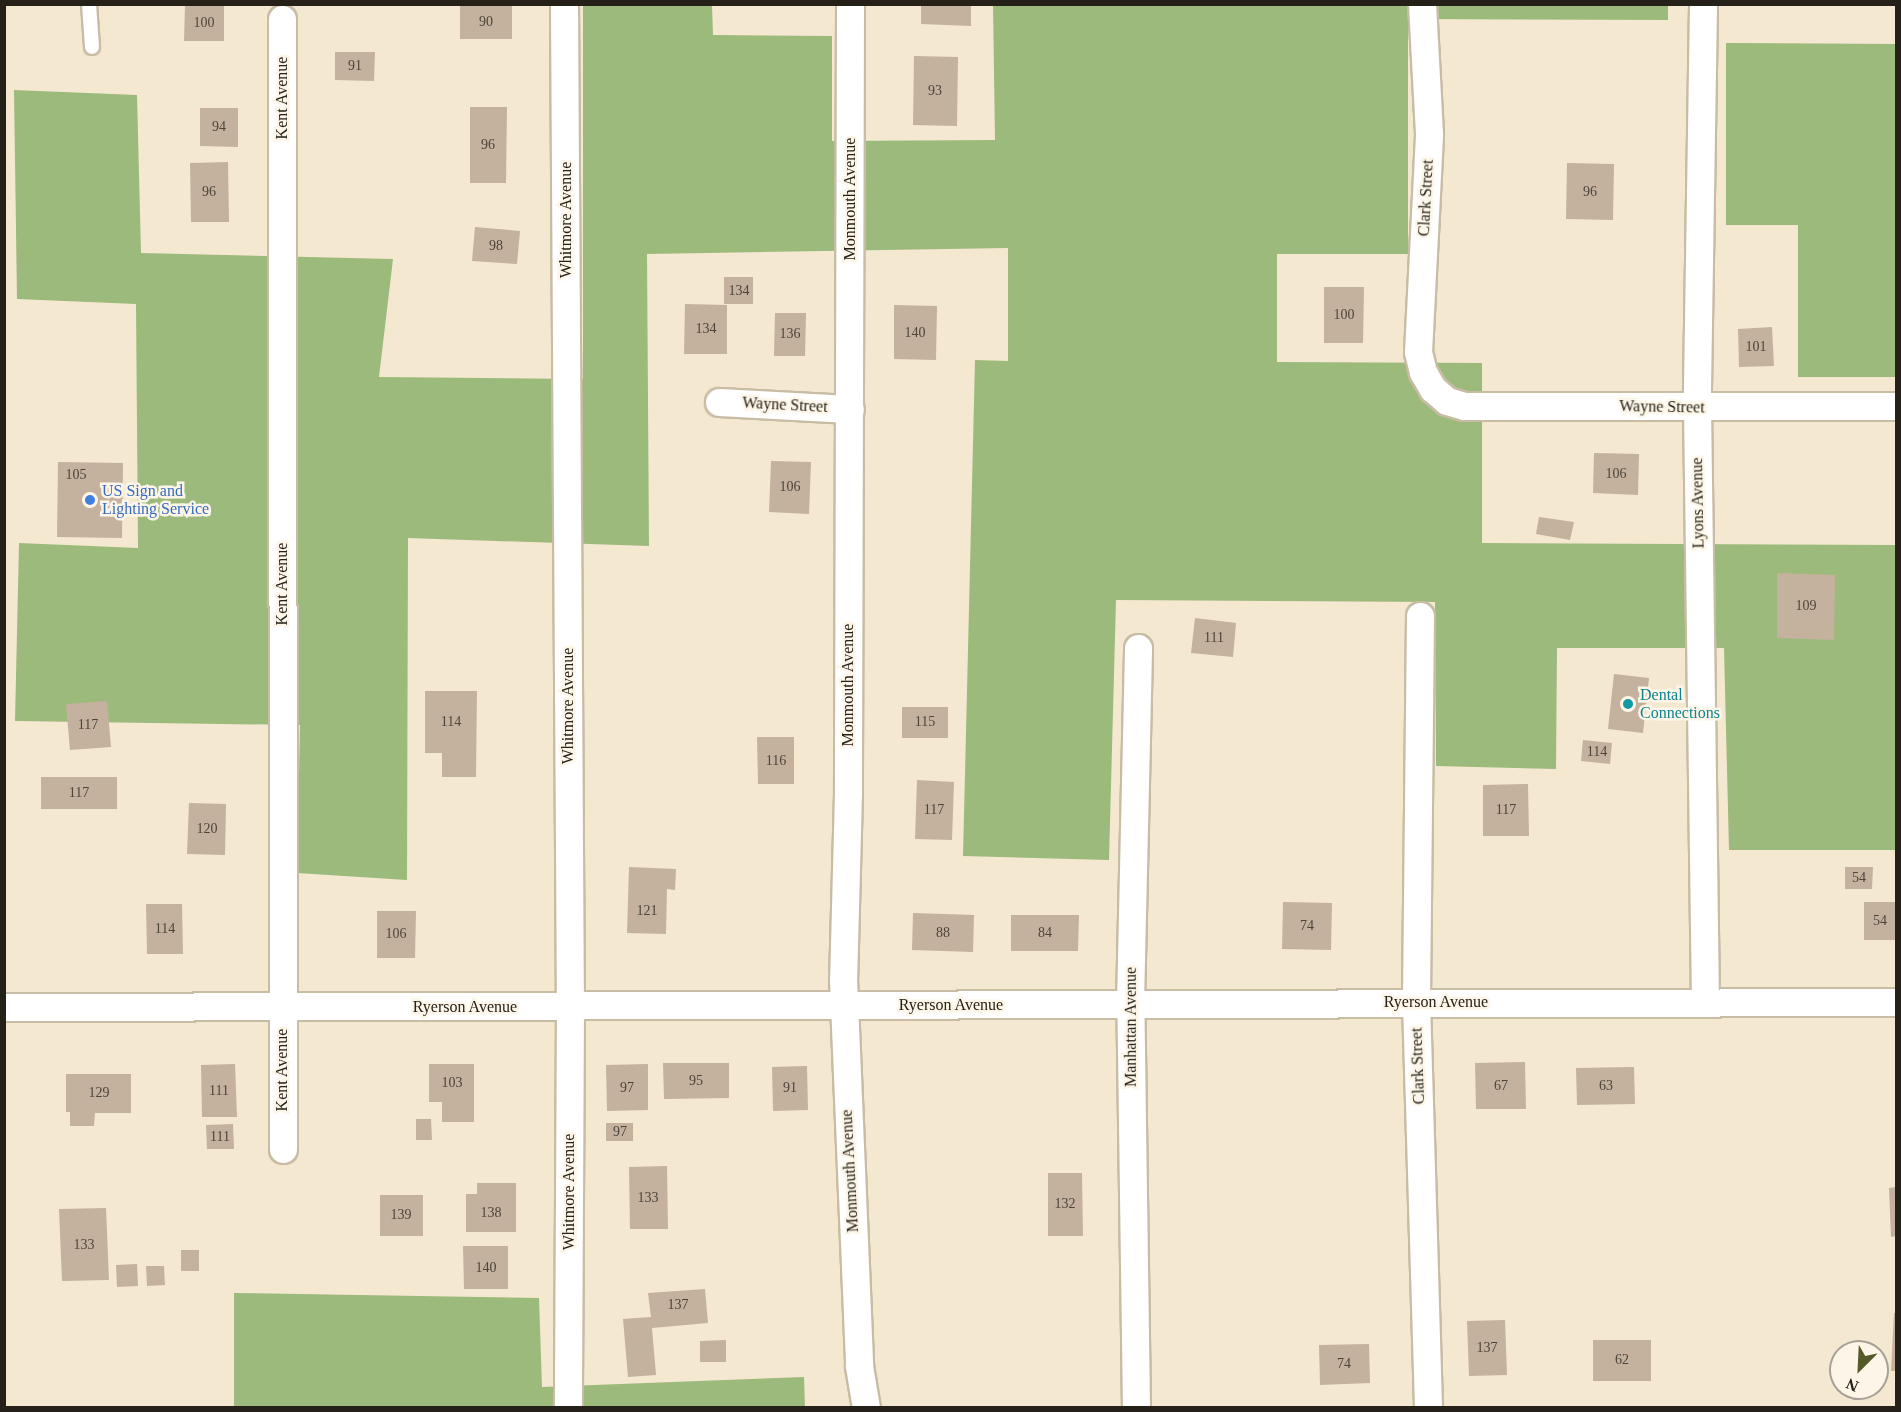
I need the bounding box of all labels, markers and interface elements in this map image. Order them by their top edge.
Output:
house number: 90 [479,14,493,30]
house number: 100 [194,15,214,31]
street label: Kent Avenue [272,56,292,140]
house number: 91 [348,58,362,74]
house number: 93 [928,83,942,99]
house number: 94 [212,119,226,135]
house number: 96 [481,137,495,153]
street label: Monmouth Avenue [840,137,860,261]
street label: Clark Street [1414,159,1438,237]
street label: Whitmore Avenue [556,161,576,279]
house number: 96 [202,184,216,200]
house number: 96 [1583,184,1597,200]
house number: 98 [489,238,503,254]
house number: 134 [728,283,750,299]
house number: 100 [1334,307,1354,323]
house number: 134 [696,321,716,337]
house number: 140 [904,325,926,341]
house number: 136 [780,326,800,342]
house number: 101 [1746,339,1766,355]
street label: Wayne Street [742,393,828,417]
street label: Wayne Street [1619,397,1705,417]
street label: Lyons Avenue [1688,457,1708,549]
house number: 106 [1606,466,1626,482]
house number: 105 [66,467,86,483]
house number: 106 [780,479,800,495]
place label: US Sign and Lighting Service [102,481,209,519]
marker: US Sign and Lighting Service [83,493,97,507]
street label: Kent Avenue [272,542,292,626]
house number: 109 [1796,598,1816,614]
street label: Monmouth Avenue [838,623,858,747]
house number: 111 [1204,630,1224,646]
street label: Whitmore Avenue [558,647,578,765]
place label: Dental Connections [1640,685,1720,723]
marker: Dental Connections [1621,697,1635,711]
house number: 114 [441,714,461,730]
house number: 115 [915,714,935,730]
house number: 117 [78,717,98,733]
house number: 114 [1587,744,1607,760]
house number: 116 [766,753,786,769]
house number: 117 [69,785,89,801]
house number: 117 [924,802,944,818]
house number: 117 [1496,802,1516,818]
house number: 120 [196,821,218,837]
house number: 54 [1852,870,1866,886]
house number: 121 [636,903,658,919]
house number: 54 [1873,913,1887,929]
house number: 74 [1300,918,1314,934]
house number: 114 [155,921,175,937]
house number: 88 [936,925,950,941]
house number: 84 [1038,925,1052,941]
house number: 106 [386,926,406,942]
street label: Manhattan Avenue [1121,967,1141,1087]
street label: Ryerson Avenue [1383,992,1489,1012]
street label: Ryerson Avenue [898,995,1004,1015]
street label: Ryerson Avenue [412,997,518,1017]
street label: Clark Street [1407,1027,1429,1105]
street label: Kent Avenue [272,1028,292,1112]
house number: 95 [689,1073,703,1089]
house number: 103 [442,1075,462,1091]
house number: 67 [1494,1078,1508,1094]
house number: 63 [1599,1078,1613,1094]
house number: 97 [620,1080,634,1096]
house number: 91 [783,1080,797,1096]
house number: 111 [209,1083,229,1099]
house number: 129 [88,1085,110,1101]
street label: Monmouth Avenue [837,1109,863,1233]
house number: 97 [613,1124,627,1140]
house number: 111 [210,1129,230,1145]
street label: Whitmore Avenue [559,1133,579,1251]
house number: 133 [638,1190,658,1206]
house number: 132 [1054,1196,1076,1212]
house number: 138 [480,1205,502,1221]
house number: 139 [390,1207,412,1223]
house number: 133 [74,1237,94,1253]
house number: 140 [476,1260,496,1276]
house number: 137 [668,1297,688,1313]
house number: 137 [1476,1340,1498,1356]
north arrow [1829,1340,1889,1400]
house number: 62 [1615,1352,1629,1368]
house number: 74 [1337,1356,1351,1372]
text: N [1844,1375,1861,1395]

